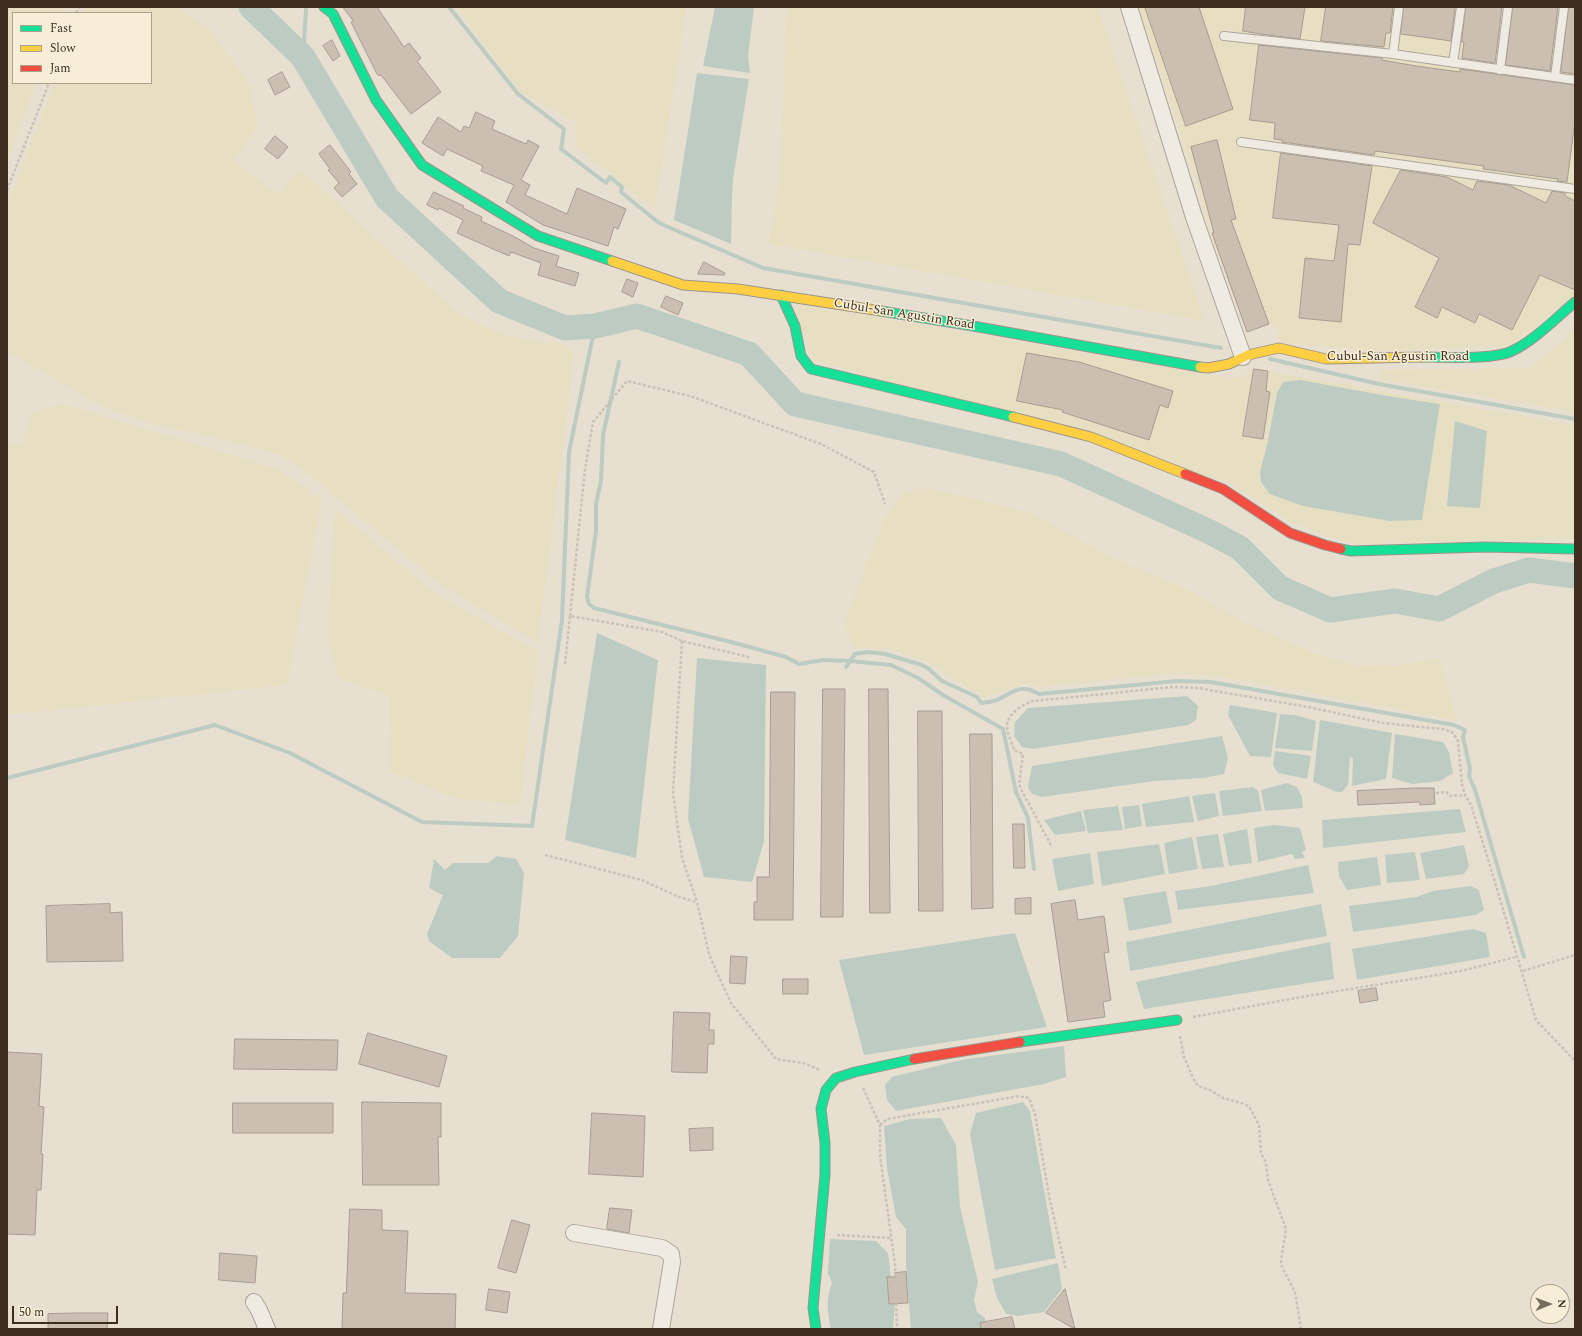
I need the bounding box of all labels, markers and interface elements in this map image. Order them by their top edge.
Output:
legend [12,12,152,84]
text: Fast [50,19,72,38]
text: Slow [50,39,75,58]
text: Jam [50,59,71,78]
street label: Cubul-San Agustin Road [832,296,976,334]
street label: Cubul-San Agustin Road [1327,349,1469,365]
north arrow [1530,1284,1570,1324]
scale bar [14,1298,120,1324]
text: N [1553,1299,1570,1308]
text: 50 m [19,1303,44,1322]

